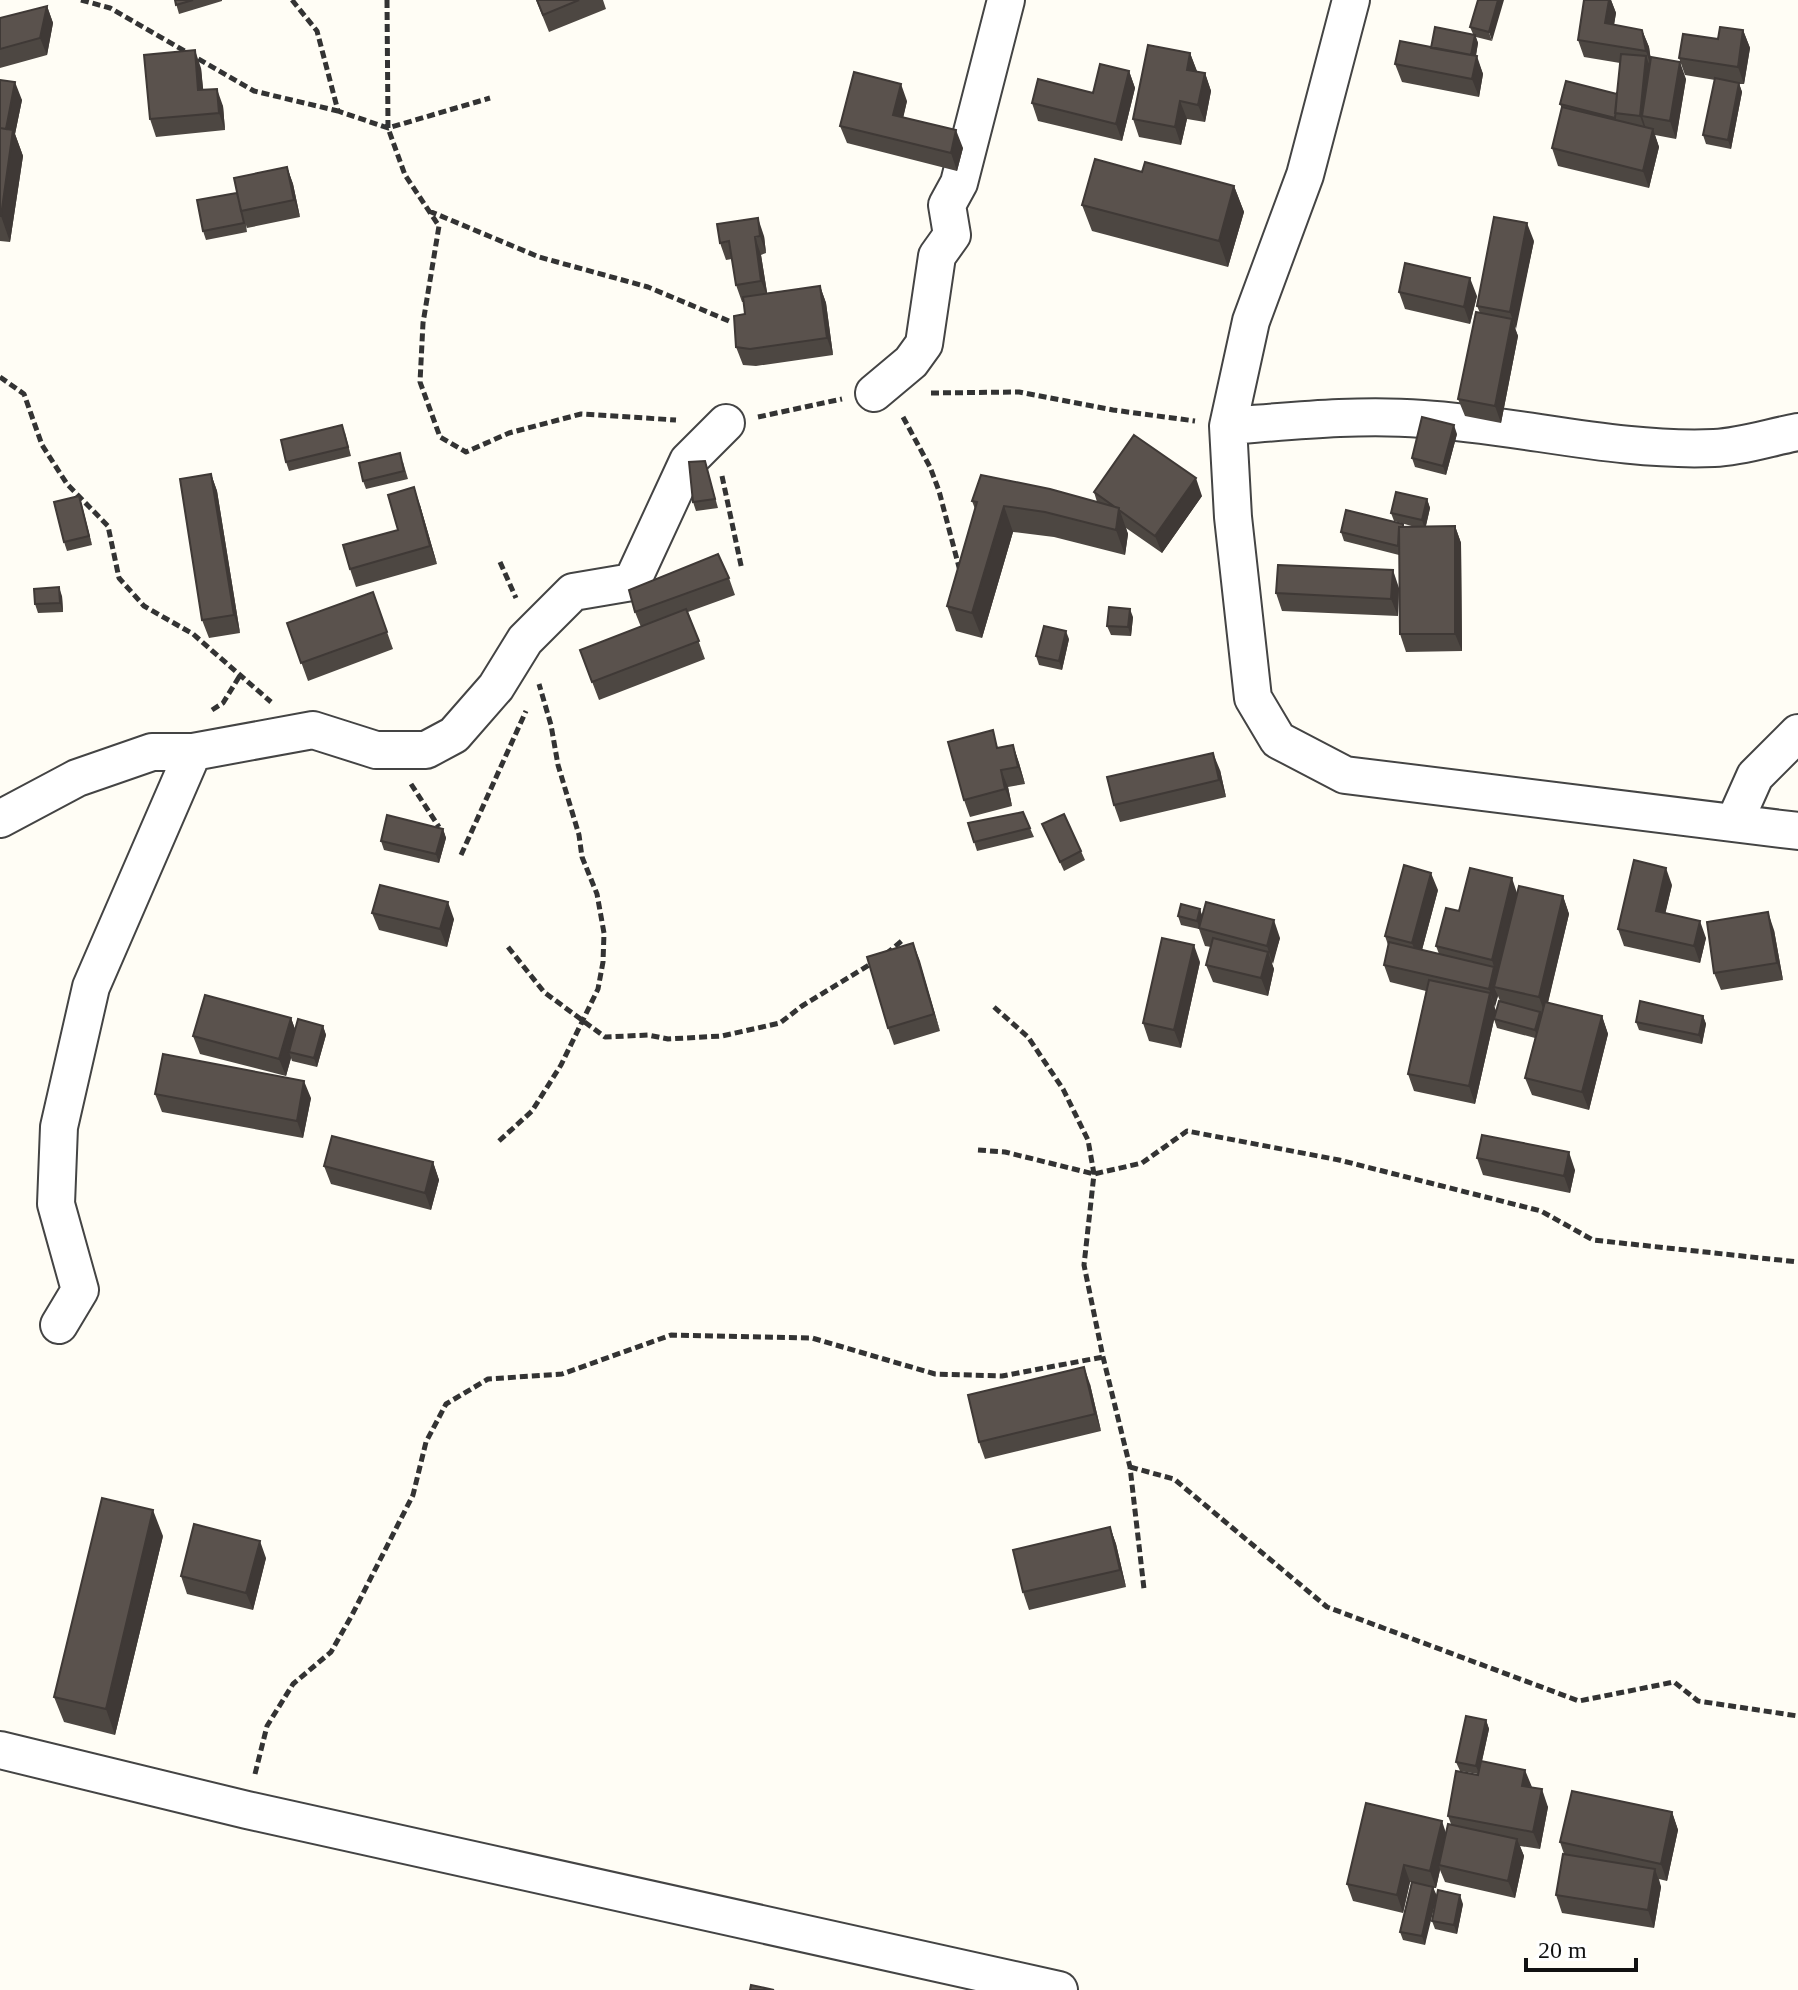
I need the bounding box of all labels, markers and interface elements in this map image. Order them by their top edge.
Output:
scale bar [1526,1922,1636,1972]
text: 20 m [1538,1937,1587,1963]

